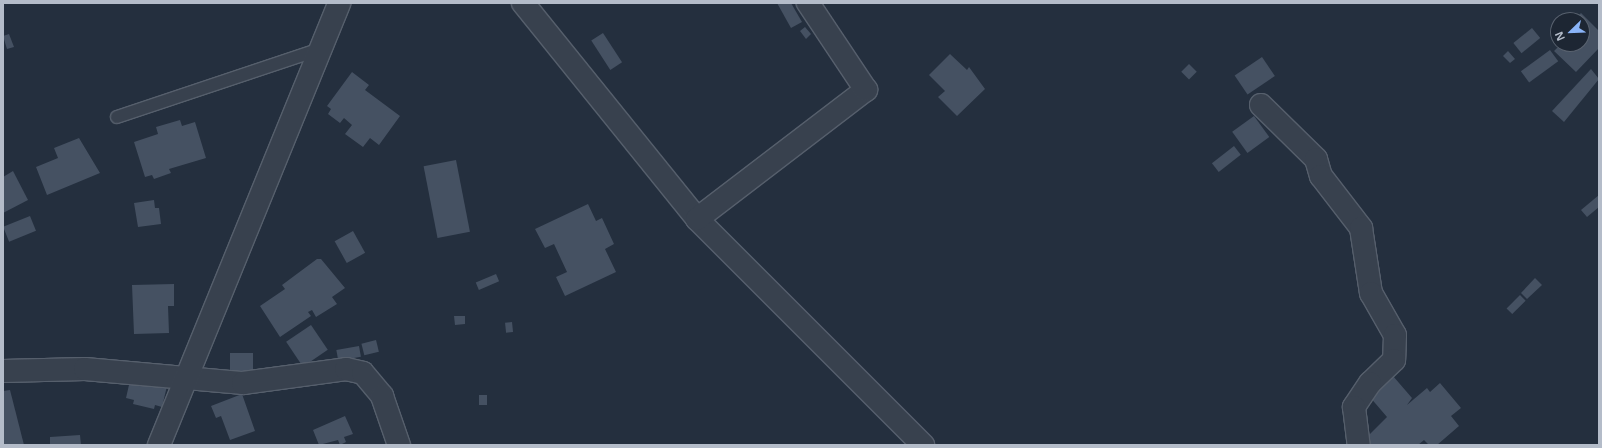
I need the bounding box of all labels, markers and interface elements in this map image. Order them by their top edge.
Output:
north arrow [1550,12,1590,52]
text: N [1551,29,1568,44]

